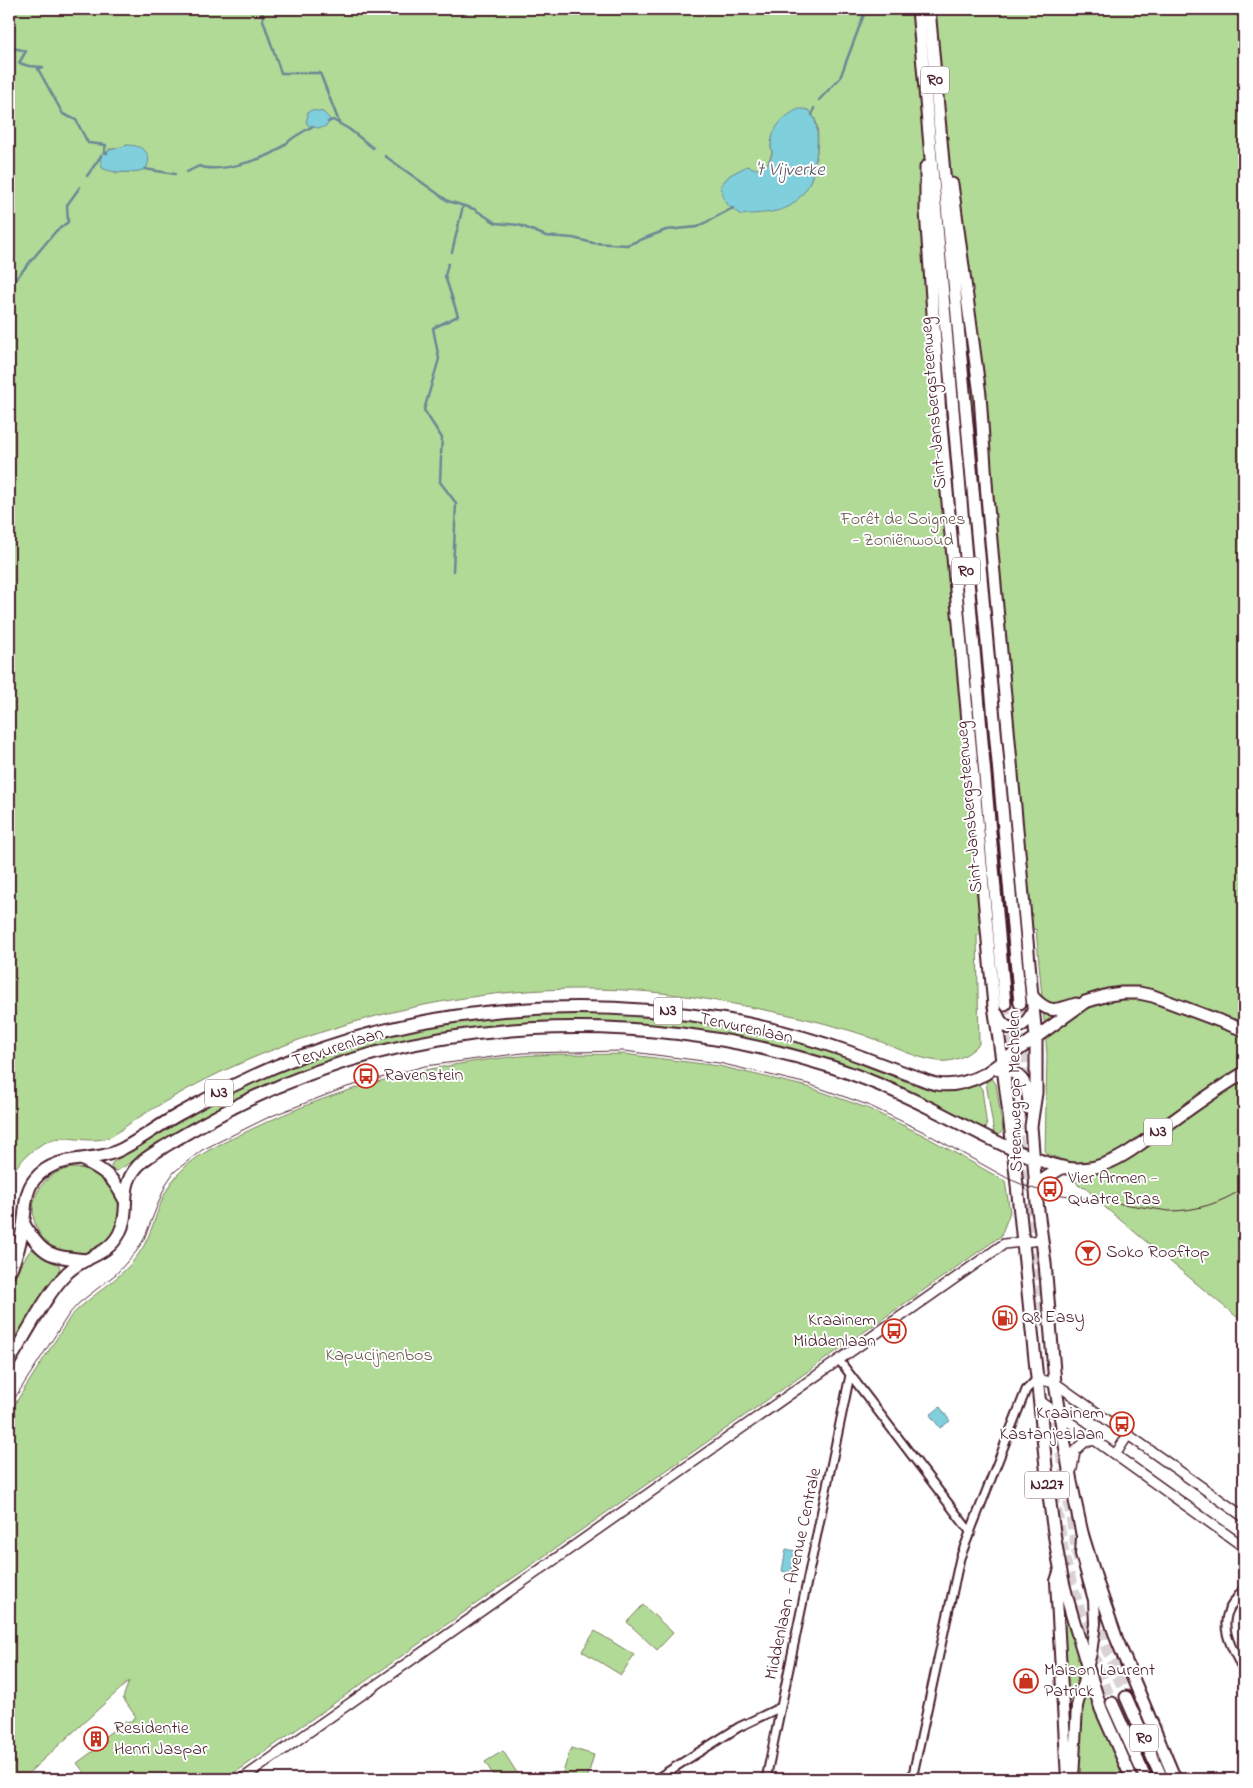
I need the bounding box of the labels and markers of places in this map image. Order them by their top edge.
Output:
bus stop icon: Ravenstein [353,1063,379,1089]
place label: Ravenstein [384,1063,464,1089]
place label: Vier Armen - Quatre Bras [1067,1166,1160,1213]
bus stop icon: Vier Armen - Quatre Bras [1037,1176,1063,1202]
bar icon: Soko Rooftop [1075,1240,1101,1266]
place label: Soko Rooftop [1106,1240,1210,1266]
fuel station icon: Q8 Easy [992,1305,1018,1331]
place label: Q8 Easy [1022,1305,1085,1331]
place label: Kraainem Middenlaan [793,1308,876,1355]
bus stop icon: Kraainem Middenlaan [881,1318,907,1344]
place label: Kraainem Kastanjeslaan [1000,1401,1104,1448]
bus stop icon: Kraainem Kastanjeslaan [1109,1411,1135,1437]
place label: Maison Laurent Patrick [1044,1658,1155,1705]
shop icon: Maison Laurent Patrick [1013,1668,1039,1694]
place label: Residentie Henri Jaspar [114,1716,208,1763]
building icon: Residentie Henri Jaspar [83,1726,109,1752]

